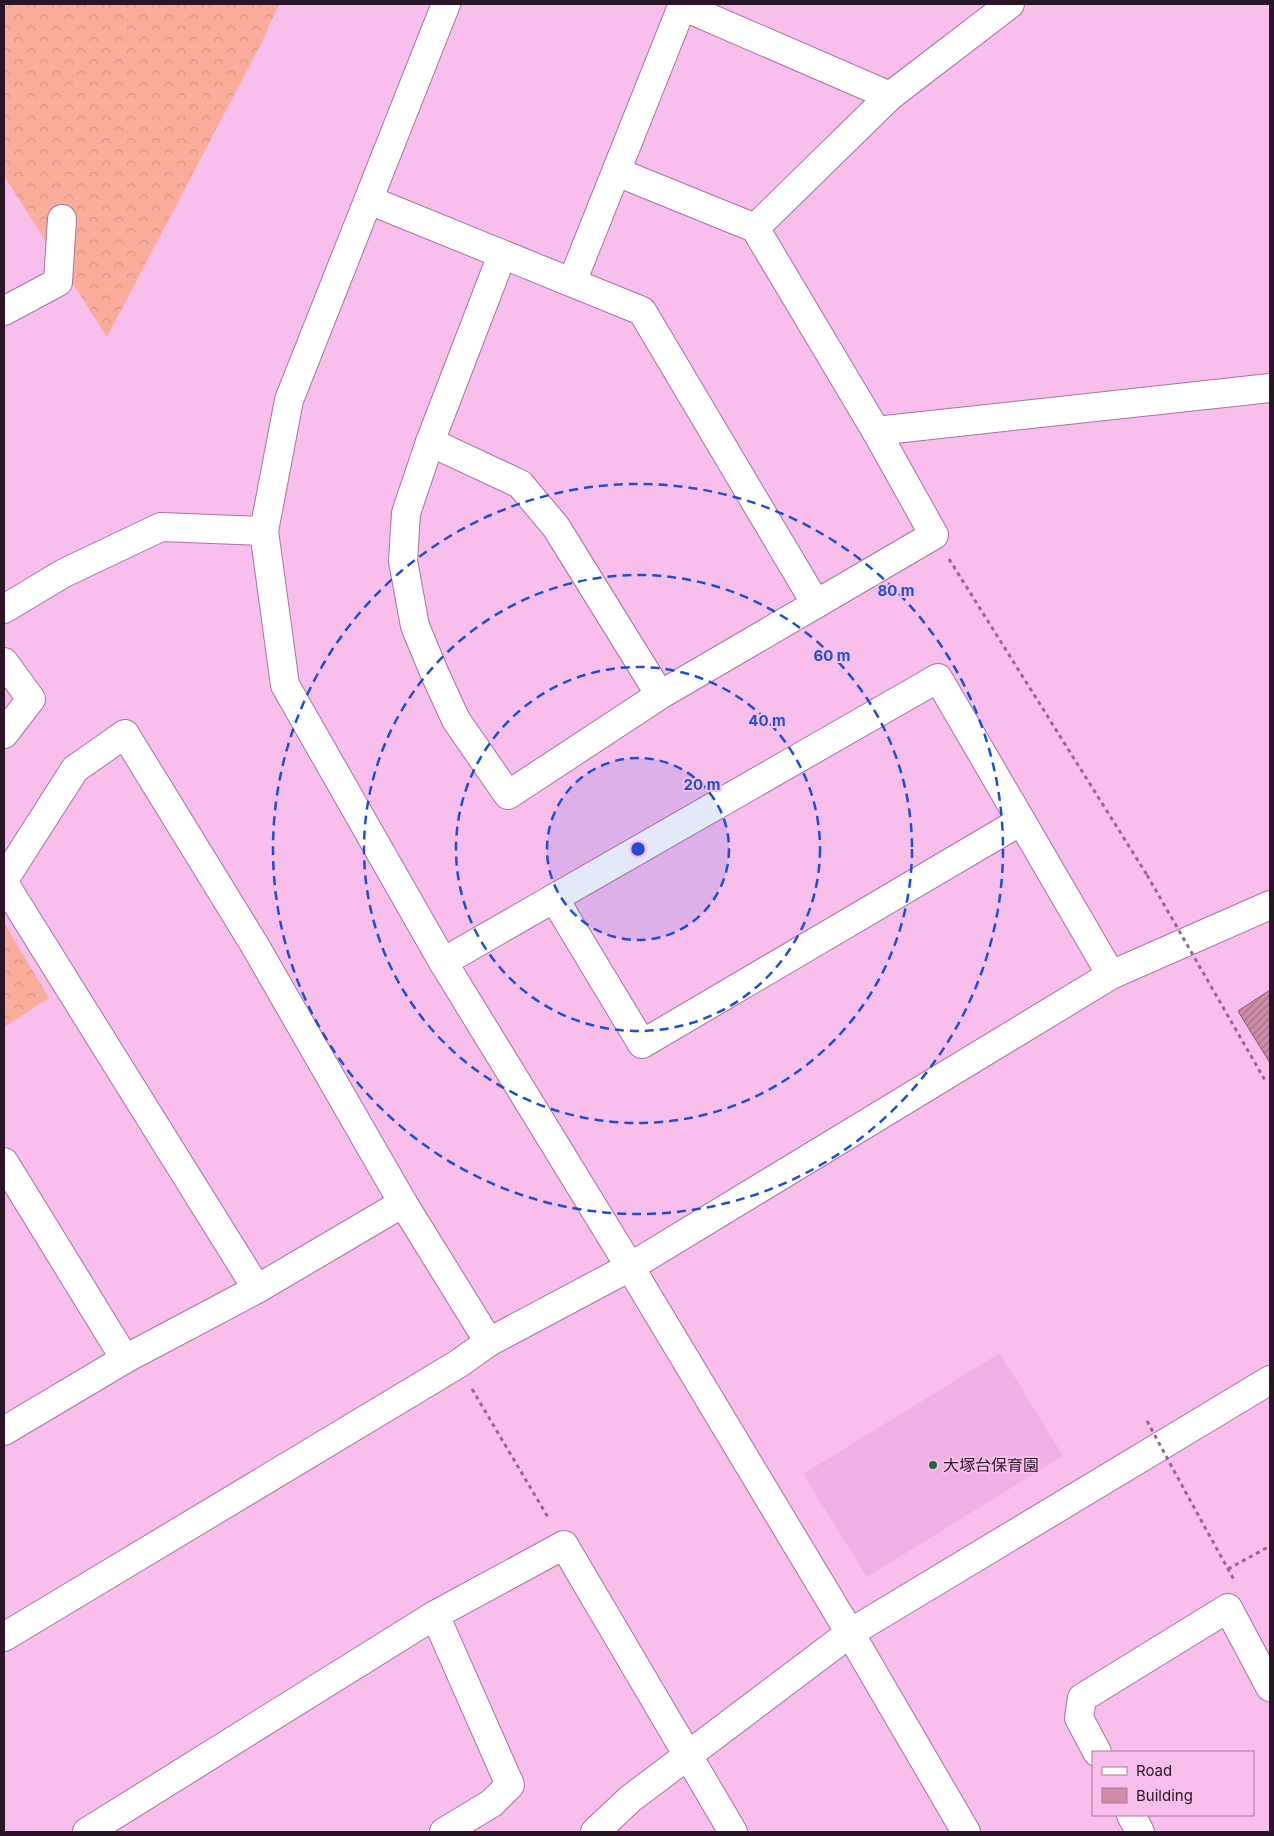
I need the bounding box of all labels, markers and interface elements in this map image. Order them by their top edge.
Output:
text: 80 m [877,581,915,600]
text: 60 m [813,646,851,665]
text: 40 m [748,711,786,730]
text: 20 m [684,775,720,794]
centre of rings [629,840,647,858]
place label: 大塚台保育園 [943,1455,1039,1475]
marker: 大塚台保育園 [927,1459,939,1471]
legend [1092,1751,1254,1816]
text: Road [1136,1761,1172,1780]
text: Building [1136,1786,1193,1805]

